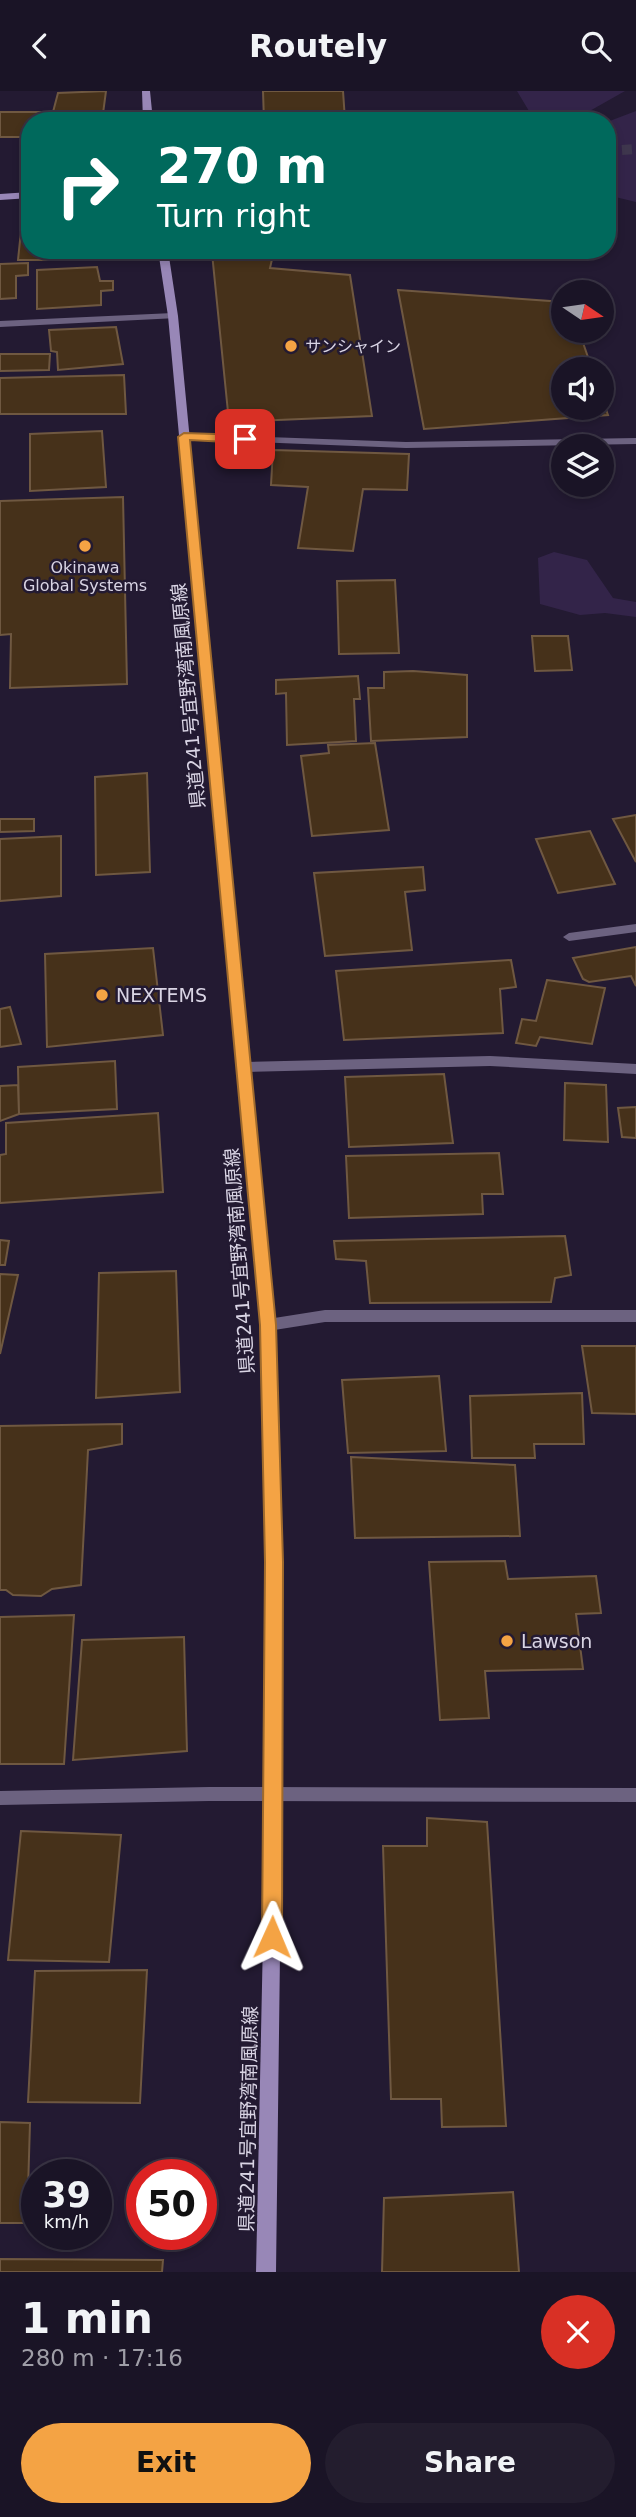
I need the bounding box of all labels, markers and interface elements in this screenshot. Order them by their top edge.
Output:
icon: back [21,27,59,65]
text: Routely [249,27,387,65]
icon: search [577,27,615,65]
text: 270 m [157,138,327,195]
icon: right [42,140,133,231]
text: Turn right [157,197,310,235]
north arrow [551,280,614,343]
map controls [551,280,614,497]
place label: サンシャイン [305,337,401,356]
marker: サンシャイン [283,338,299,354]
button: sound [551,357,614,420]
pin [215,409,275,469]
icon: arrive [226,420,264,458]
button: layers [551,434,614,497]
marker: Okinawa Global Systems [77,538,93,554]
place label: Okinawa Global Systems [23,558,147,595]
street label: 県道241号宜野湾南風原線 [167,582,209,810]
place label: NEXTEMS [116,984,207,1006]
marker: NEXTEMS [94,987,110,1003]
street label: 県道241号宜野湾南風原線 [220,1147,258,1375]
place label: Lawson [521,1630,592,1652]
marker: Lawson [499,1633,515,1649]
position arrow [235,1900,309,1974]
street label: 県道241号宜野湾南風原線 [235,2006,261,2232]
speed limit sign: 50 [126,2159,217,2250]
text: 39 [42,2175,91,2215]
text: km/h [44,2211,89,2232]
text: 1 min [21,2294,153,2343]
button: close [541,2295,615,2369]
text: 280 m · 17:16 [21,2345,183,2371]
button: Exit [21,2423,311,2503]
button: Share [325,2423,615,2503]

